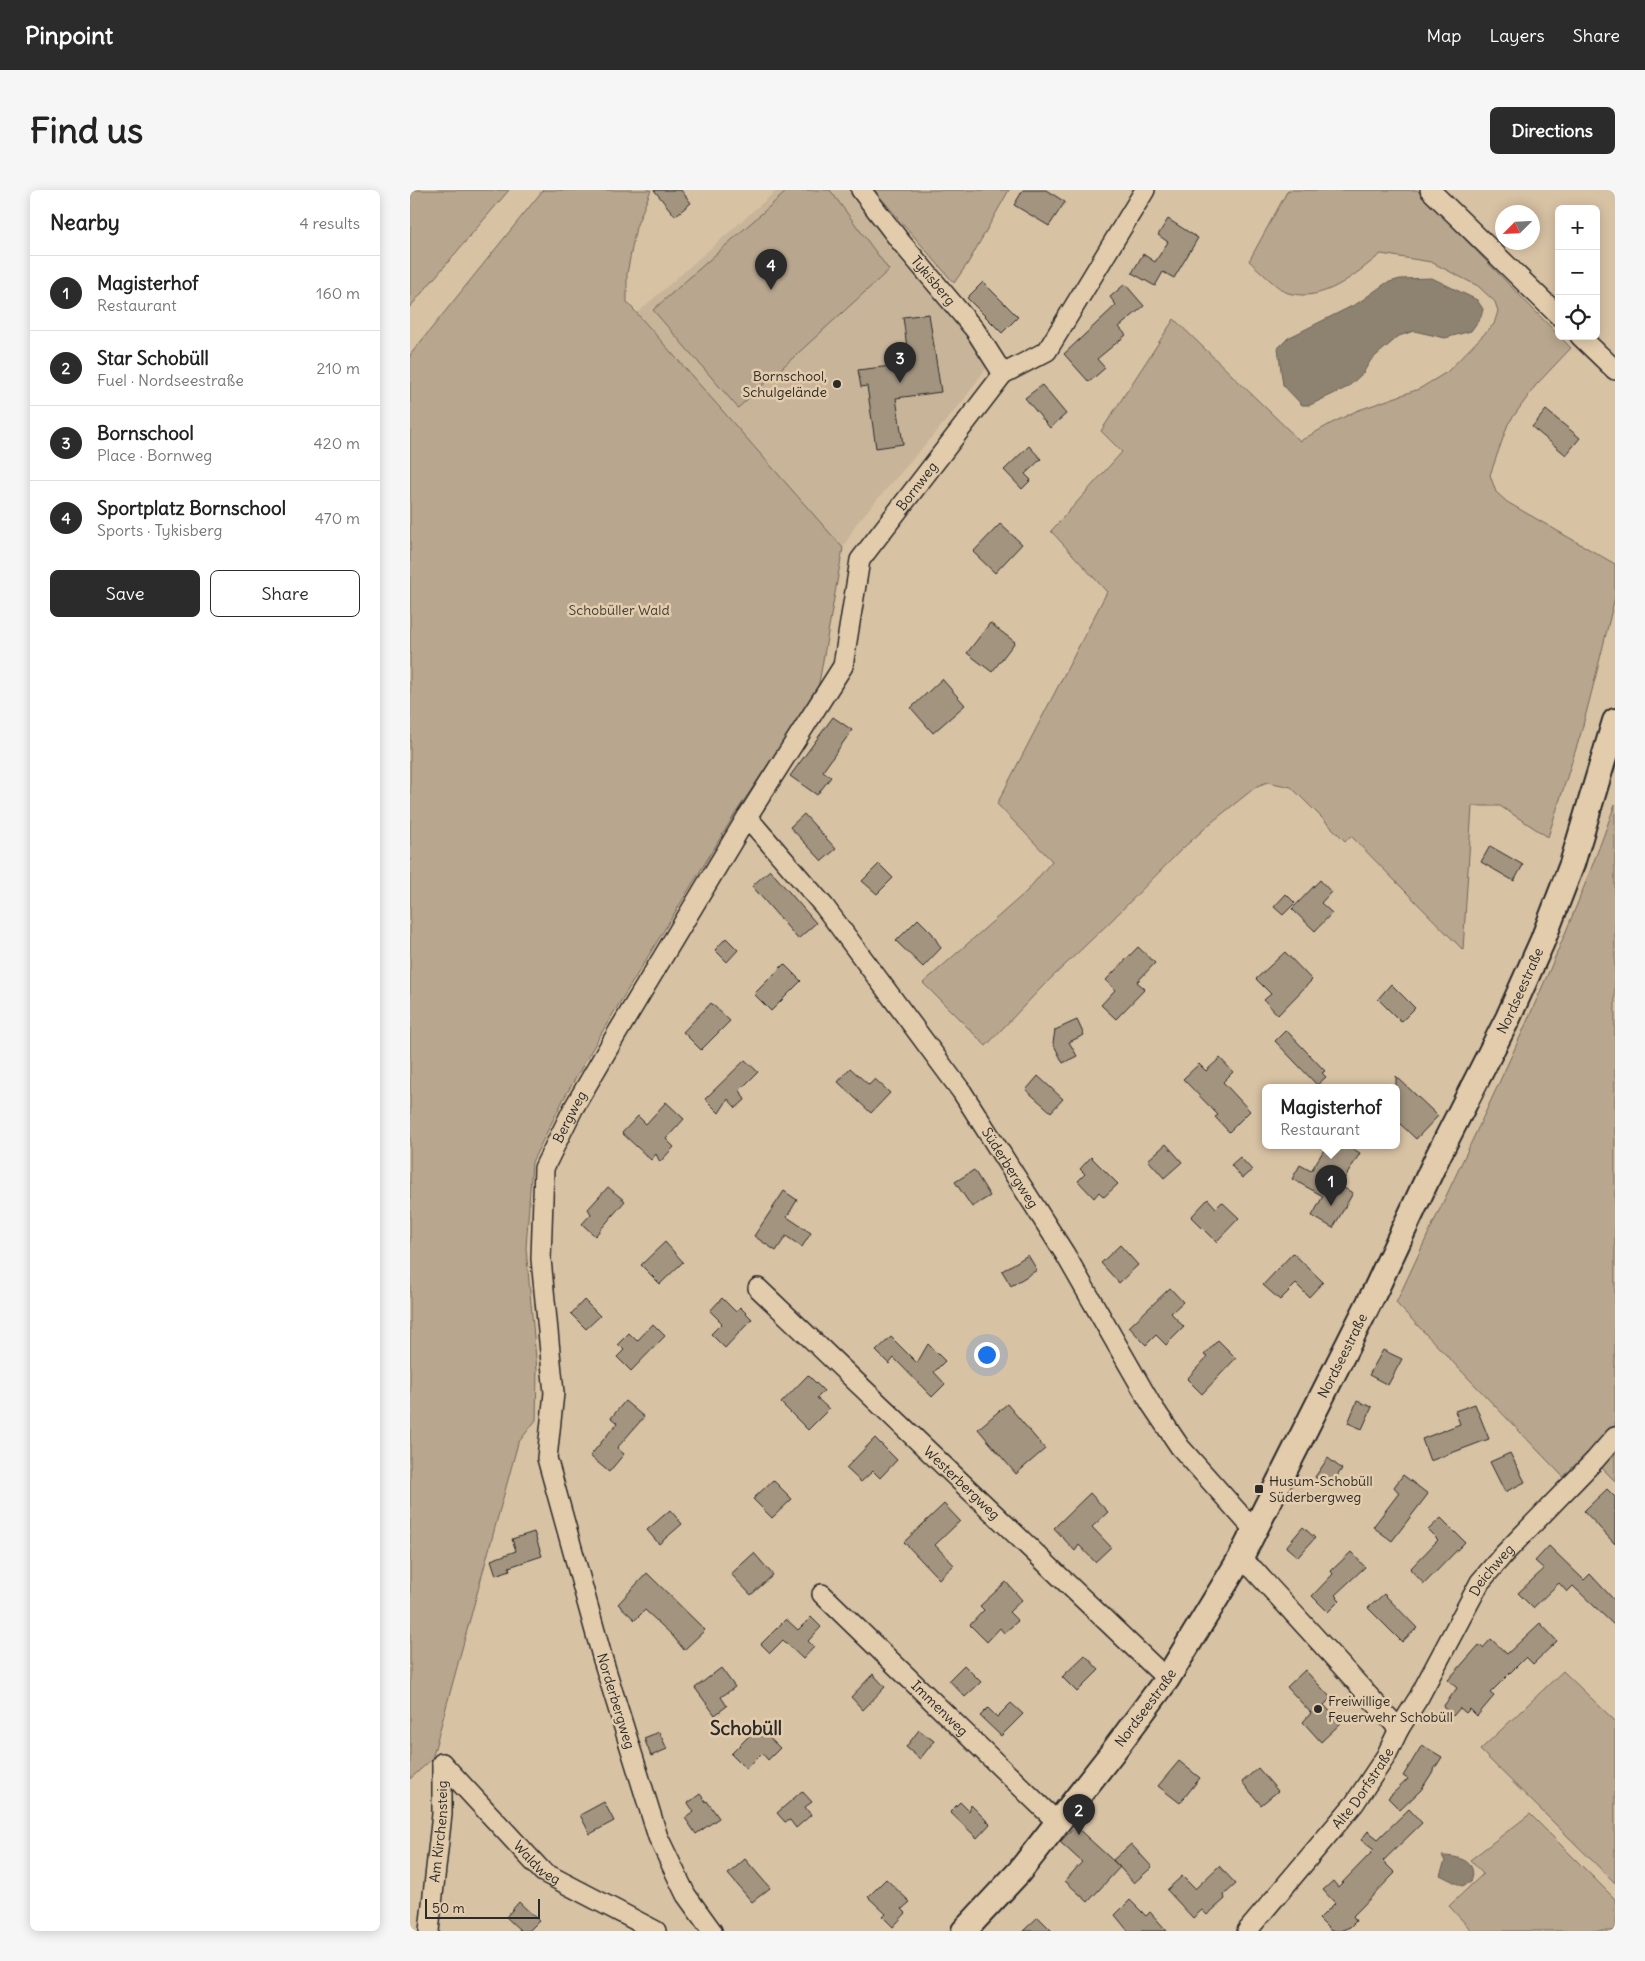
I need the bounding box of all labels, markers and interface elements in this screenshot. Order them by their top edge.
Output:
text: Pinpoint [25,20,113,50]
text: Map [1426,24,1461,47]
text: Layers [1489,24,1545,47]
text: Share [1573,24,1620,47]
button: Directions [1490,107,1615,154]
text: Find us [30,108,143,152]
north arrow [1495,205,1540,250]
map controls [1555,205,1600,340]
button: + [1555,205,1600,250]
text: Nearby [50,209,120,236]
text: 4 results [299,213,360,233]
pin: 4 [755,249,787,290]
button: − [1555,250,1600,295]
street label: Tykisberg [907,252,959,309]
text: Magisterhof [97,271,198,295]
text: 1 [63,283,69,303]
text: 160 m [316,283,360,303]
text: Restaurant [97,295,177,315]
button: locate [1555,295,1600,340]
pin: 3 [884,342,916,383]
text: Star Schobüll [97,346,209,370]
text: 2 [62,358,70,378]
text: 210 m [317,358,360,378]
place label: Bornschool, Schulgelände [742,367,827,401]
text: Fuel · Nordseestraße [97,370,244,390]
marker: Bornschool, Schulgelände [831,378,843,390]
text: Bornschool [97,421,194,445]
text: 3 [61,433,71,453]
text: 420 m [314,433,360,453]
text: Place · Bornweg [97,445,212,465]
street label: Bornweg [892,458,941,514]
text: Sportplatz Bornschool [97,496,286,520]
text: 4 [61,508,71,528]
text: 470 m [315,508,360,528]
text: Sports · Tykisberg [97,520,222,540]
button: Save [50,570,200,617]
button: Share [210,570,360,617]
park label: Schobüller Wald [568,601,670,619]
street label: Nordseestraße [1493,945,1547,1037]
popup [1262,1084,1400,1149]
street label: Bergweg [549,1087,591,1146]
text: Magisterhof [1280,1095,1382,1119]
text: Restaurant [1280,1119,1360,1139]
street label: Süderbergweg [978,1124,1043,1212]
pin: 1 [1315,1165,1347,1206]
street label: Nordseestraße [1314,1310,1371,1401]
your location [974,1342,1000,1368]
street label: Westerbergweg [920,1442,1004,1524]
place label: Husum-Schobüll Süderbergweg [1269,1472,1373,1506]
marker: Husum-Schobüll Süderbergweg [1253,1483,1265,1495]
street label: Deichweg [1465,1540,1518,1599]
street label: Norderbergweg [593,1651,639,1751]
street label: Nordseestraße [1111,1665,1180,1750]
street label: Immenweg [907,1676,972,1740]
place label: Freiwillige Feuerwehr Schobüll [1328,1692,1453,1726]
marker: Freiwillige Feuerwehr Schobüll [1312,1703,1324,1715]
district label: Schobüll [710,1716,782,1740]
street label: Alte Dorfstraße [1328,1745,1398,1833]
street label: Am Kirchensteig [425,1781,451,1883]
pin: 2 [1063,1794,1095,1835]
street label: Waldweg [509,1837,563,1888]
scale bar [425,1896,540,1919]
text: 50 m [432,1899,465,1917]

